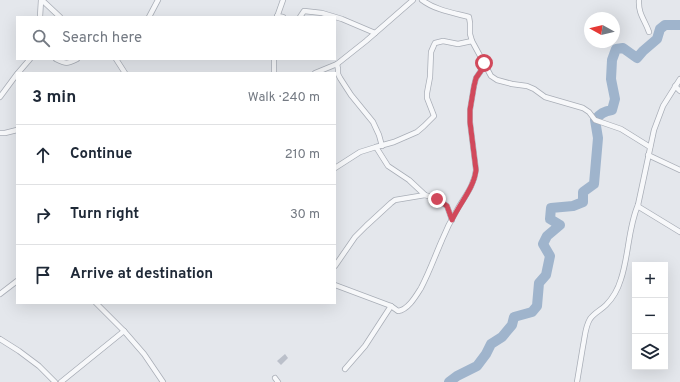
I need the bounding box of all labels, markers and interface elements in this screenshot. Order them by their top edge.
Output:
north arrow [584,12,620,48]
search box [16,16,336,60]
icon: search [30,27,52,49]
text: Search here [62,29,142,48]
route start [475,54,493,72]
text: 3 min [32,87,76,109]
text: Walk · 240 m [248,90,320,106]
icon: ahead [32,144,54,166]
text: Continue [70,145,132,164]
text: 210 m [285,147,320,163]
route end [428,190,446,208]
icon: right [32,204,54,226]
text: Turn right [70,205,139,224]
text: 30 m [290,207,320,223]
map controls [632,262,668,370]
button: + [632,262,668,298]
icon: arrive [32,264,54,286]
text: Arrive at destination [70,265,213,284]
button: − [632,298,668,334]
button: layers [632,334,668,370]

